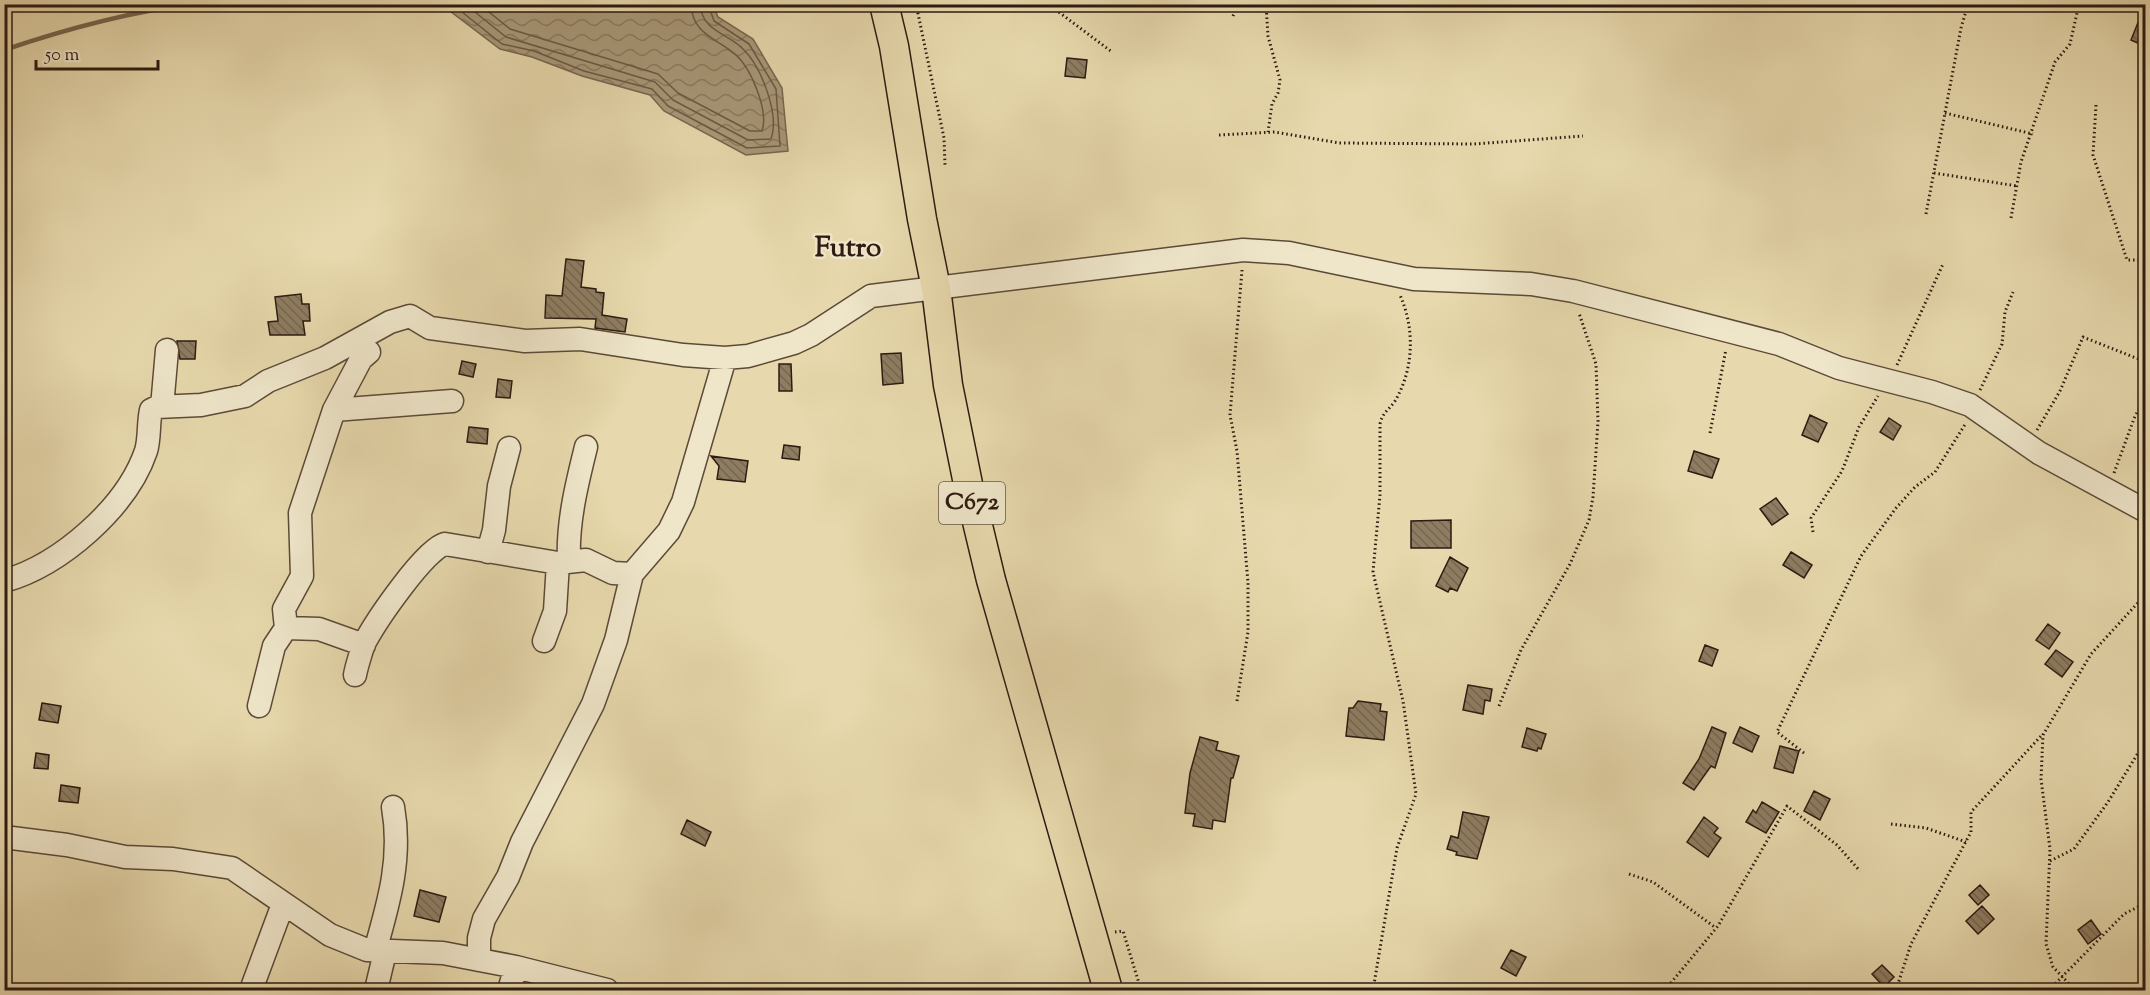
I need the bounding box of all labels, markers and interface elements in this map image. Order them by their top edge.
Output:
scale bar [36,33,158,71]
text: 50 m [44,43,80,69]
district label: Futro [815,229,881,269]
road number: C672 [939,482,1005,524]

